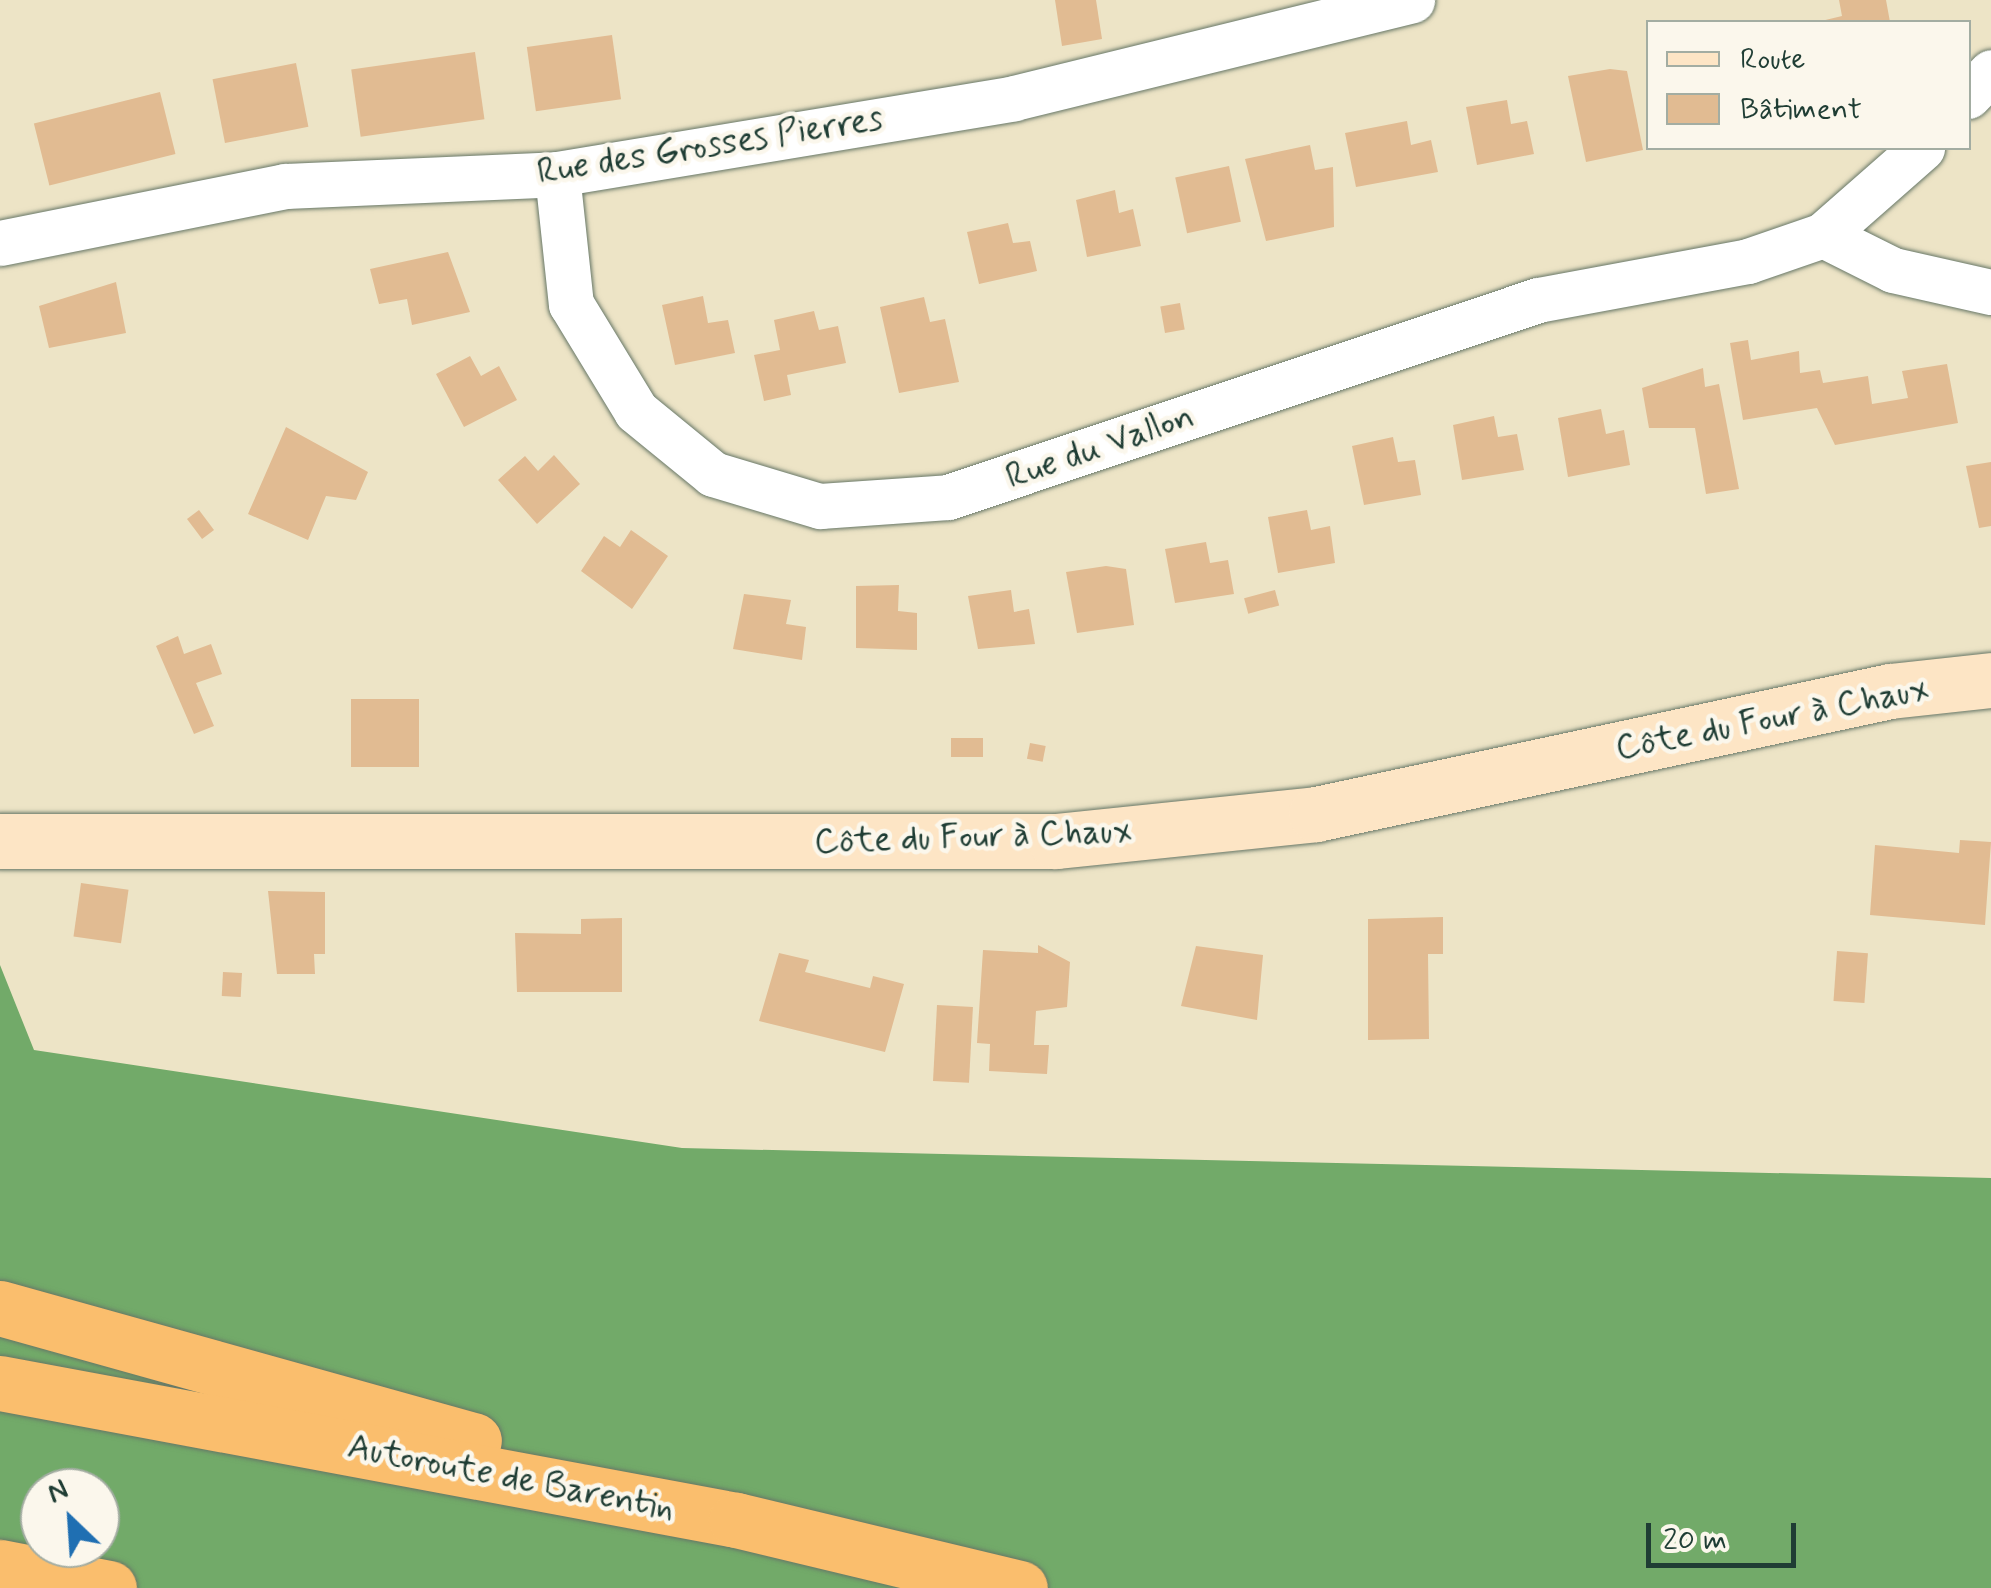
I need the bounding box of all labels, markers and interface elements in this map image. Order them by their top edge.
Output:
legend [1646,20,1971,150]
text: Route [1740,40,1805,79]
text: Bâtiment [1740,90,1862,129]
street label: Rue des Grosses Pierres [536,98,884,194]
street label: Rue du Vallon [1004,396,1196,498]
street label: Côte du Four à Chaux [1612,668,1932,770]
street label: Côte du Four à Chaux [814,810,1132,864]
street label: Autoroute de Barentin [342,1425,680,1531]
north arrow [20,1468,120,1568]
text: N [42,1471,74,1513]
scale bar [1651,1503,1801,1565]
text: 20 m [1663,1521,1727,1560]

